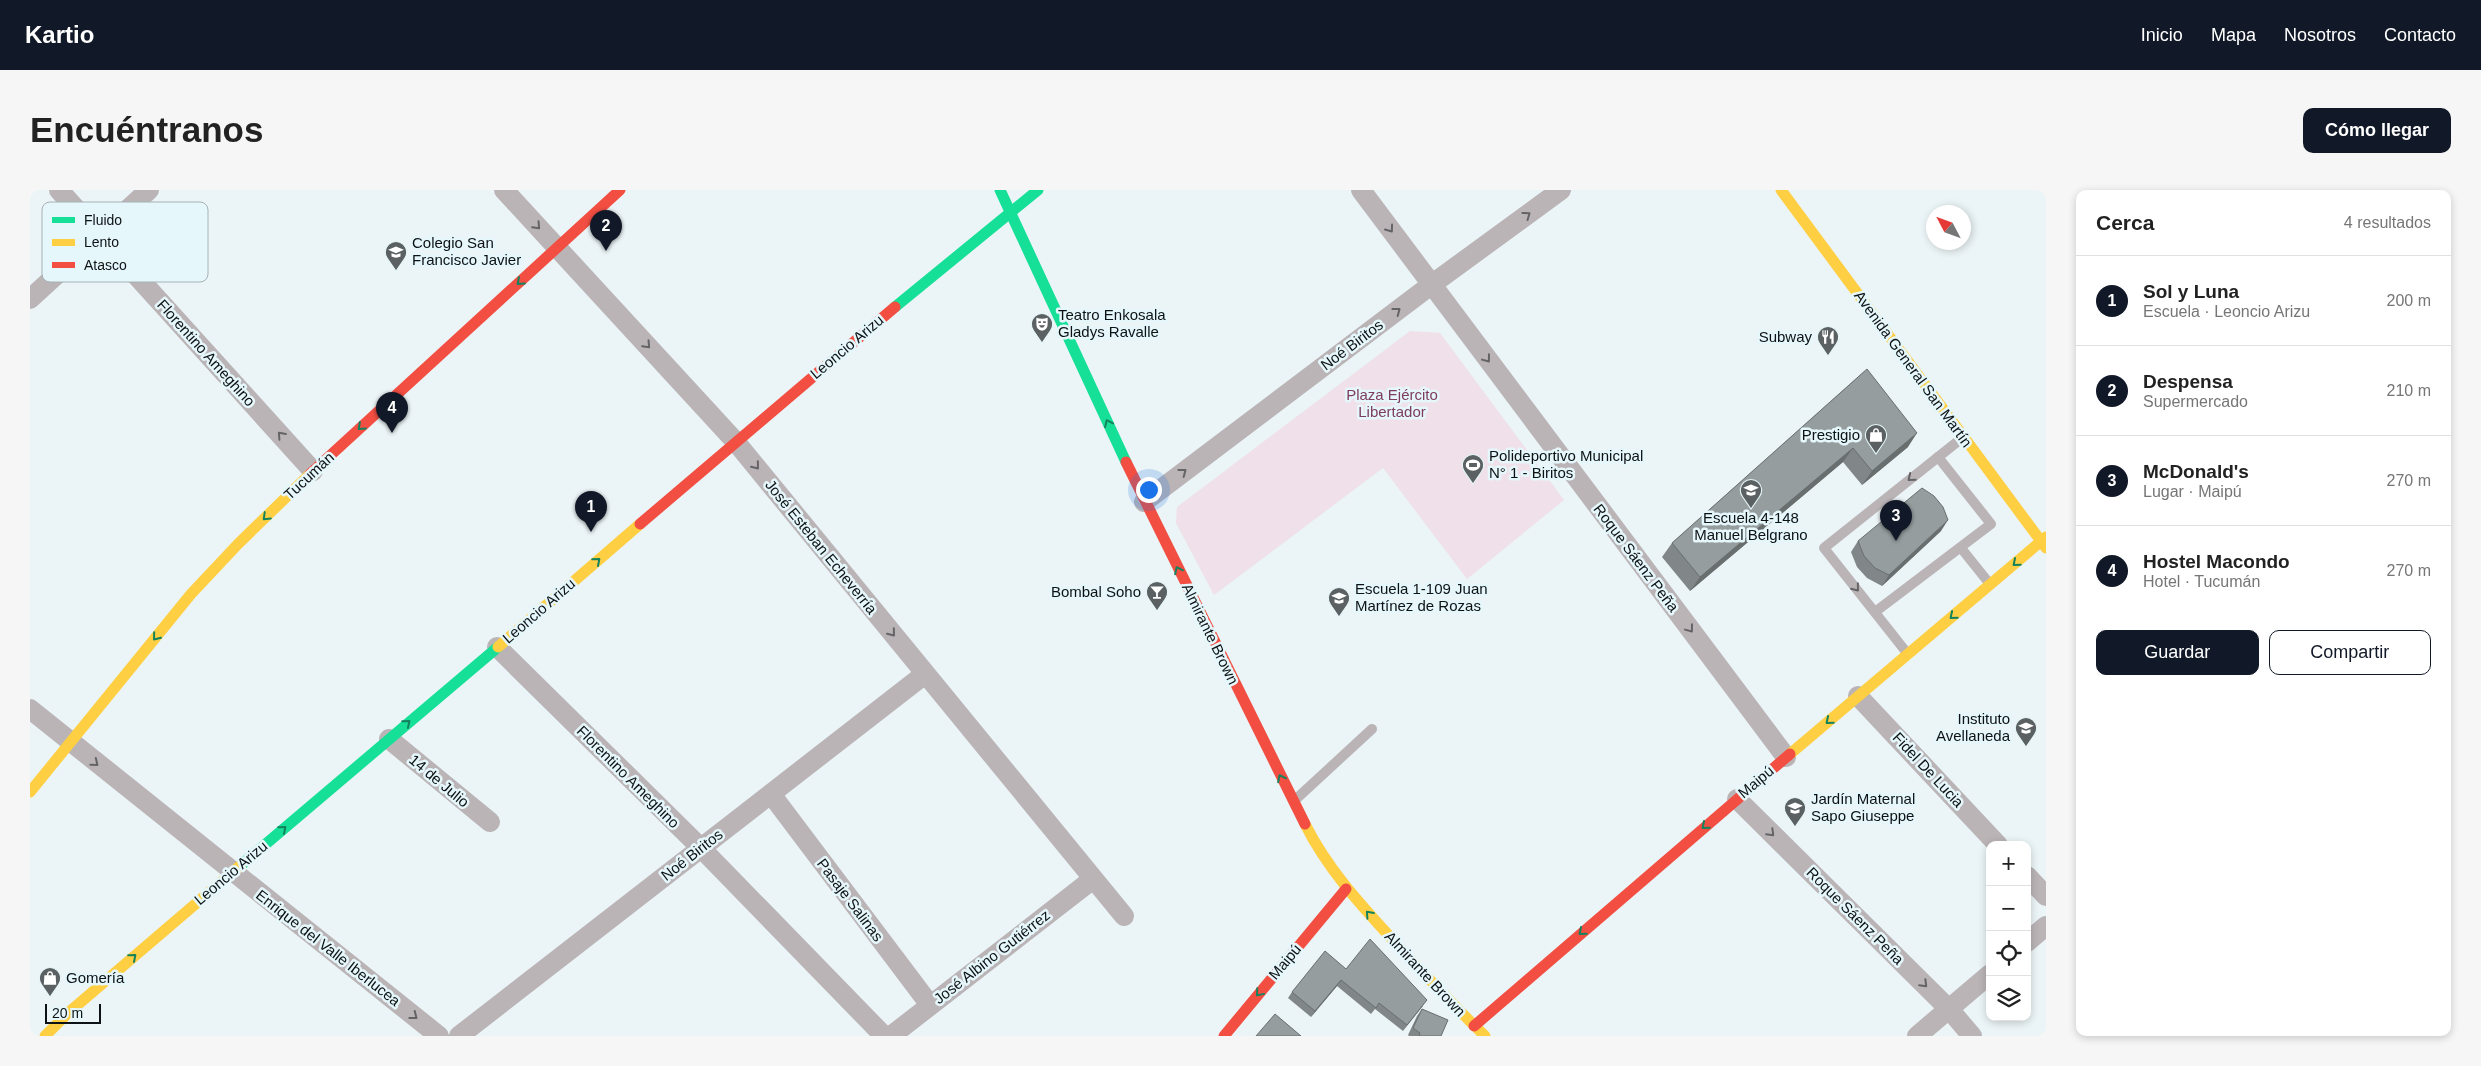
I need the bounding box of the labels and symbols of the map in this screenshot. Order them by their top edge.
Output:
legend [42,202,208,282]
north arrow [1926,205,1971,250]
pin: 2 [590,210,622,251]
text: Fluido [84,212,122,228]
one-way arrow [1521,212,1530,220]
one-way arrow [531,220,540,229]
one-way arrow [1384,223,1392,232]
text: Lento [84,234,119,250]
place label: Colegio San Francisco Javier [412,234,521,268]
school or university icon: Colegio San Francisco Javier [384,240,408,271]
text: Atasco [84,257,127,273]
one-way arrow [516,276,525,285]
street label: Avenida General San Martín [1851,287,1976,450]
street label: Florentino Ameghino [154,296,259,409]
place label: Teatro Enkosala Gladys Ravalle [1058,306,1166,340]
one-way arrow [1391,308,1401,317]
street label: Leoncio Arizu [807,311,887,382]
theatre icon: Teatro Enkosala Gladys Ravalle [1030,312,1054,343]
street label: Noé Biritos [1317,316,1386,373]
restaurant icon: Subway [1816,325,1840,356]
place label: Subway [1759,328,1812,345]
one-way arrow [641,340,650,349]
one-way arrow [1481,353,1490,363]
park label: Plaza Ejército Libertador [1346,386,1438,420]
pin: 4 [376,392,408,433]
one-way arrow [1103,419,1114,428]
one-way arrow [358,421,367,430]
shop icon: Prestigio [1864,423,1888,454]
place label: Prestigio [1802,426,1860,443]
one-way arrow [277,431,286,440]
place label: Polideportivo Municipal N° 1 - Biritos [1489,447,1643,481]
street label: Tucumán [280,448,337,503]
sports icon: Polideportivo Municipal N° 1 - Biritos [1461,453,1485,484]
one-way arrow [750,460,758,469]
one-way arrow [1177,470,1186,478]
one-way arrow [1908,473,1917,481]
street label: José Esteban Echeverría [762,476,881,618]
your location [1136,477,1162,503]
school or university icon: Escuela 4-148 Manuel Belgrano [1739,478,1763,509]
pin: 1 [575,491,607,532]
pin: 3 [1880,500,1912,541]
street label: Roque Sáenz Peña [1590,501,1683,615]
place label: Escuela 4-148 Manuel Belgrano [1694,509,1808,543]
one-way arrow [262,511,271,520]
one-way arrow [2012,557,2021,566]
one-way arrow [591,558,600,566]
one-way arrow [1174,566,1184,575]
street label: Leoncio Arizu [499,575,578,647]
bar icon: Bombal Soho [1145,580,1169,611]
place label: Escuela 1-109 Juan Martínez de Rozas [1355,580,1488,614]
street label: Almirante Brown [1179,581,1242,687]
one-way arrow [1850,582,1858,591]
place label: Bombal Soho [1051,583,1141,600]
school or university icon: Escuela 1-109 Juan Martínez de Rozas [1327,586,1351,617]
one-way arrow [1949,610,1958,619]
one-way arrow [1684,623,1693,633]
one-way arrow [886,627,895,636]
one-way arrow [153,631,161,640]
place label: Instituto Avellaneda [1936,710,2011,744]
one-way arrow [1826,715,1835,723]
school or university icon: Instituto Avellaneda [2014,716,2038,747]
one-way arrow [402,720,411,729]
street label: Florentino Ameghino [574,722,683,831]
street label: Fidel De Lucia [1889,729,1968,811]
street label: 14 de Julio [406,751,473,810]
one-way arrow [89,757,98,765]
street label: Maipú [1735,762,1777,801]
one-way arrow [1277,774,1287,783]
place label: Jardín Maternal Sapo Giuseppe [1811,790,1915,824]
school or university icon: Jardín Maternal Sapo Giuseppe [1783,796,1807,827]
one-way arrow [1702,820,1711,829]
one-way arrow [278,825,287,834]
street label: Noé Biritos [658,825,726,884]
one-way arrow [1765,827,1774,836]
street label: Leoncio Arizu [191,837,271,908]
street label: Pasaje Salinas [814,855,887,944]
street label: Roque Sáenz Peña [1803,864,1908,968]
street label: Enrique del Valle Iberlucea [253,886,404,1010]
street label: José Albino Gutiérrez [930,906,1053,1007]
one-way arrow [1366,910,1375,919]
one-way arrow [1578,926,1587,935]
street label: Almirante Brown [1382,928,1469,1020]
street label: Maipú [1265,941,1304,983]
one-way arrow [128,953,137,962]
shop icon: Gomería [38,966,62,997]
place label: Gomería [66,969,125,986]
one-way arrow [1918,979,1927,988]
one-way arrow [1256,988,1265,997]
scale bar [45,1001,101,1024]
one-way arrow [408,1010,417,1018]

